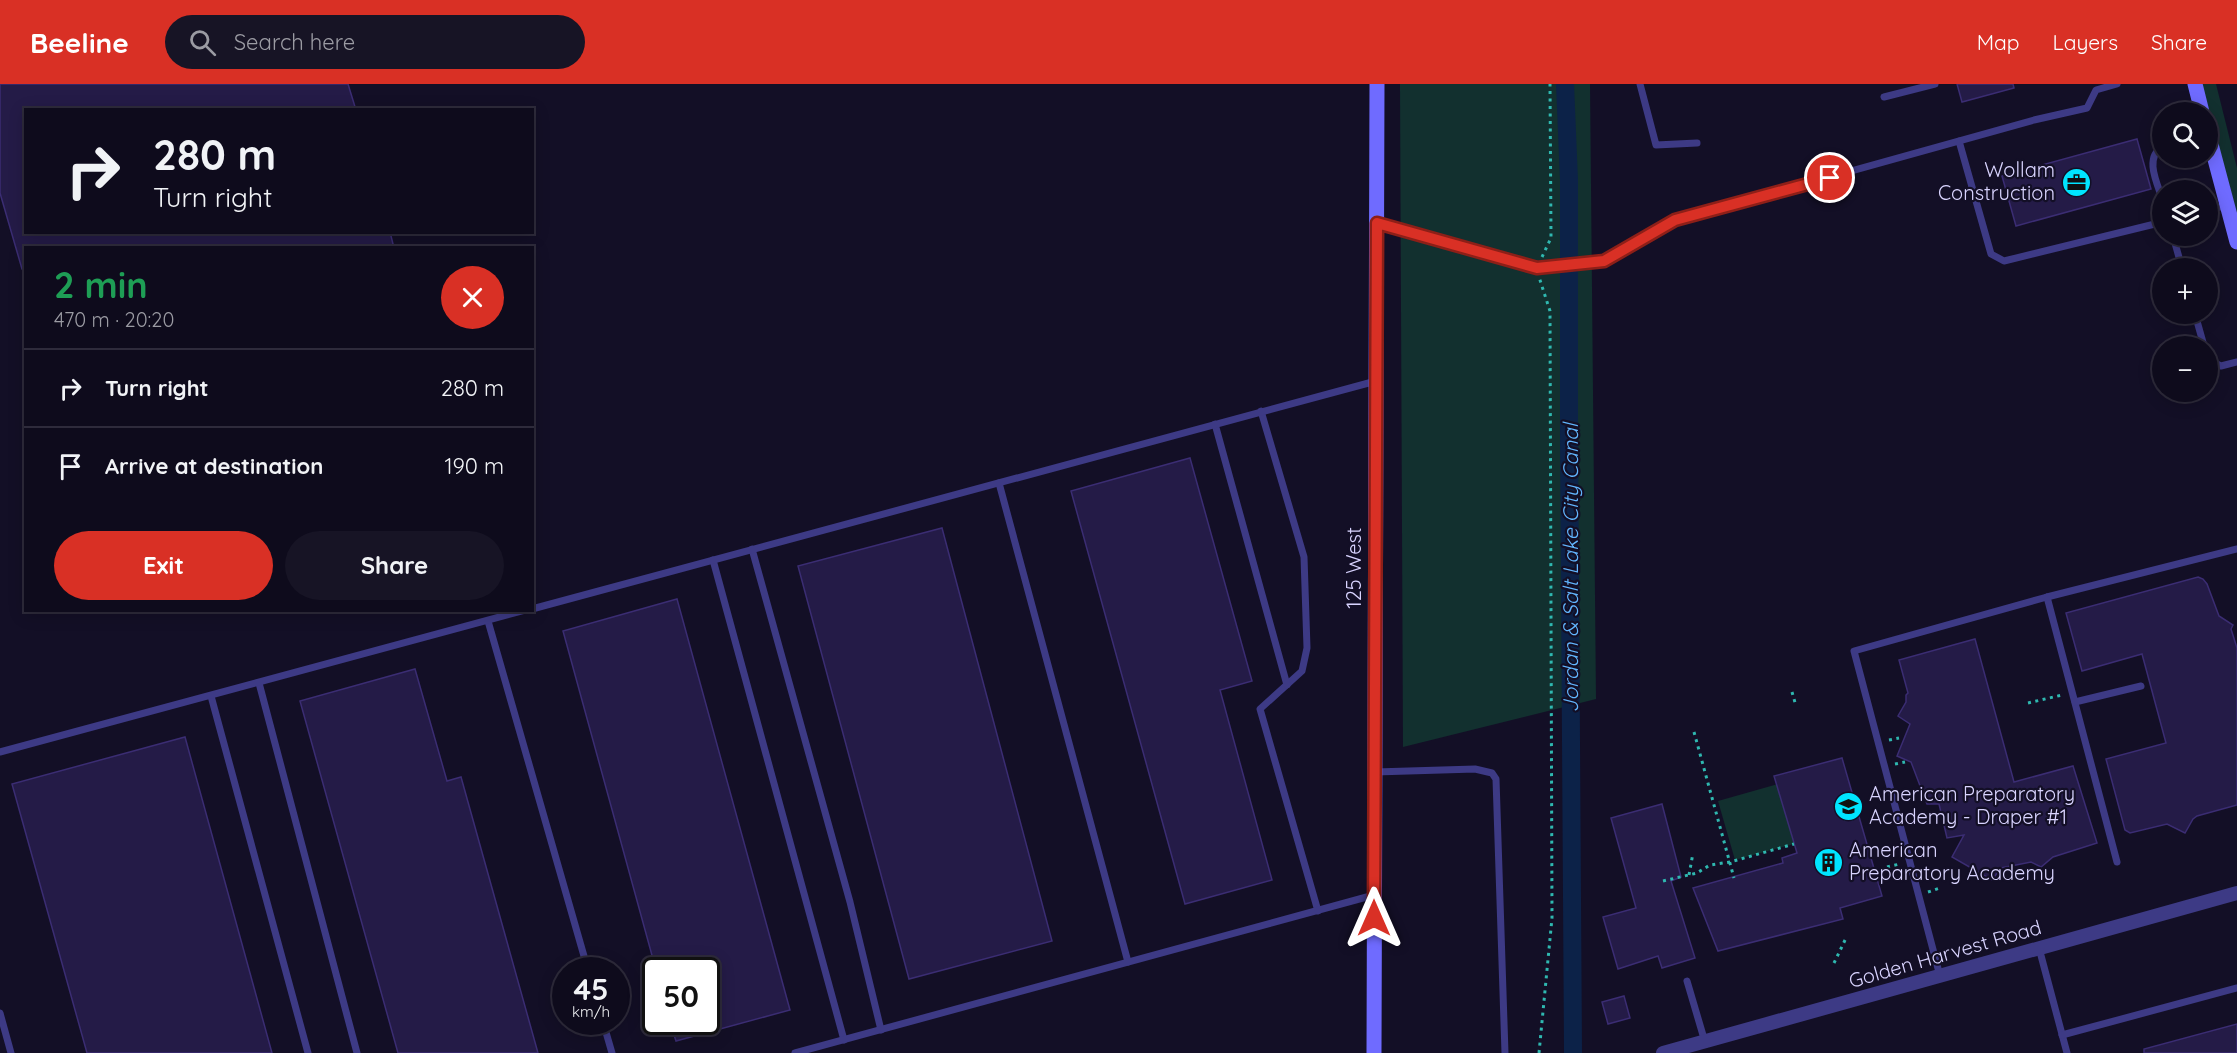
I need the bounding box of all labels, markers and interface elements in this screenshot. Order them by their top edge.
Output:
search box [165,15,585,69]
text: Beeline [30,25,129,60]
icon: search [186,26,219,59]
text: Search here [234,28,355,56]
text: Map [1977,29,2020,55]
text: Layers [2053,29,2118,55]
text: Share [2151,29,2207,55]
map controls [2152,102,2218,402]
button: search [2152,102,2218,168]
text: 280 m [153,128,276,181]
icon: right [54,132,132,210]
pin [1804,152,1855,203]
place label: Wollam Construction [1938,157,2055,205]
icon: arrive [1813,161,1846,194]
office icon: Wollam Construction [2060,166,2092,198]
text: Turn right [153,180,272,214]
button: layers [2152,180,2218,246]
button: + [2152,258,2218,324]
text: 2 min [54,262,148,307]
button: close [441,266,504,329]
text: 470 m · 20:20 [54,307,174,332]
button: − [2152,336,2218,402]
icon: right [54,372,87,405]
text: Turn right [105,374,209,402]
text: 280 m [441,374,504,402]
water label: Jordan & Salt Lake City Canal [1557,421,1583,713]
icon: arrive [54,450,87,483]
text: Arrive at destination [105,452,323,480]
text: 190 m [444,452,504,480]
street label: 125 West [1341,527,1366,609]
button: Exit [54,531,273,600]
button: Share [285,531,504,600]
place label: American Preparatory Academy - Draper #1 [1869,781,2075,829]
school or university icon: American Preparatory Academy - Draper #1 [1832,790,1864,822]
place label: American Preparatory Academy [1849,837,2055,885]
building icon: American Preparatory Academy [1812,846,1844,878]
position arrow [1342,886,1406,950]
street label: Golden Harvest Road [1846,914,2044,993]
speed limit sign: 50 [642,957,720,1035]
text: 45 [574,970,608,1008]
text: km/h [572,1002,610,1021]

